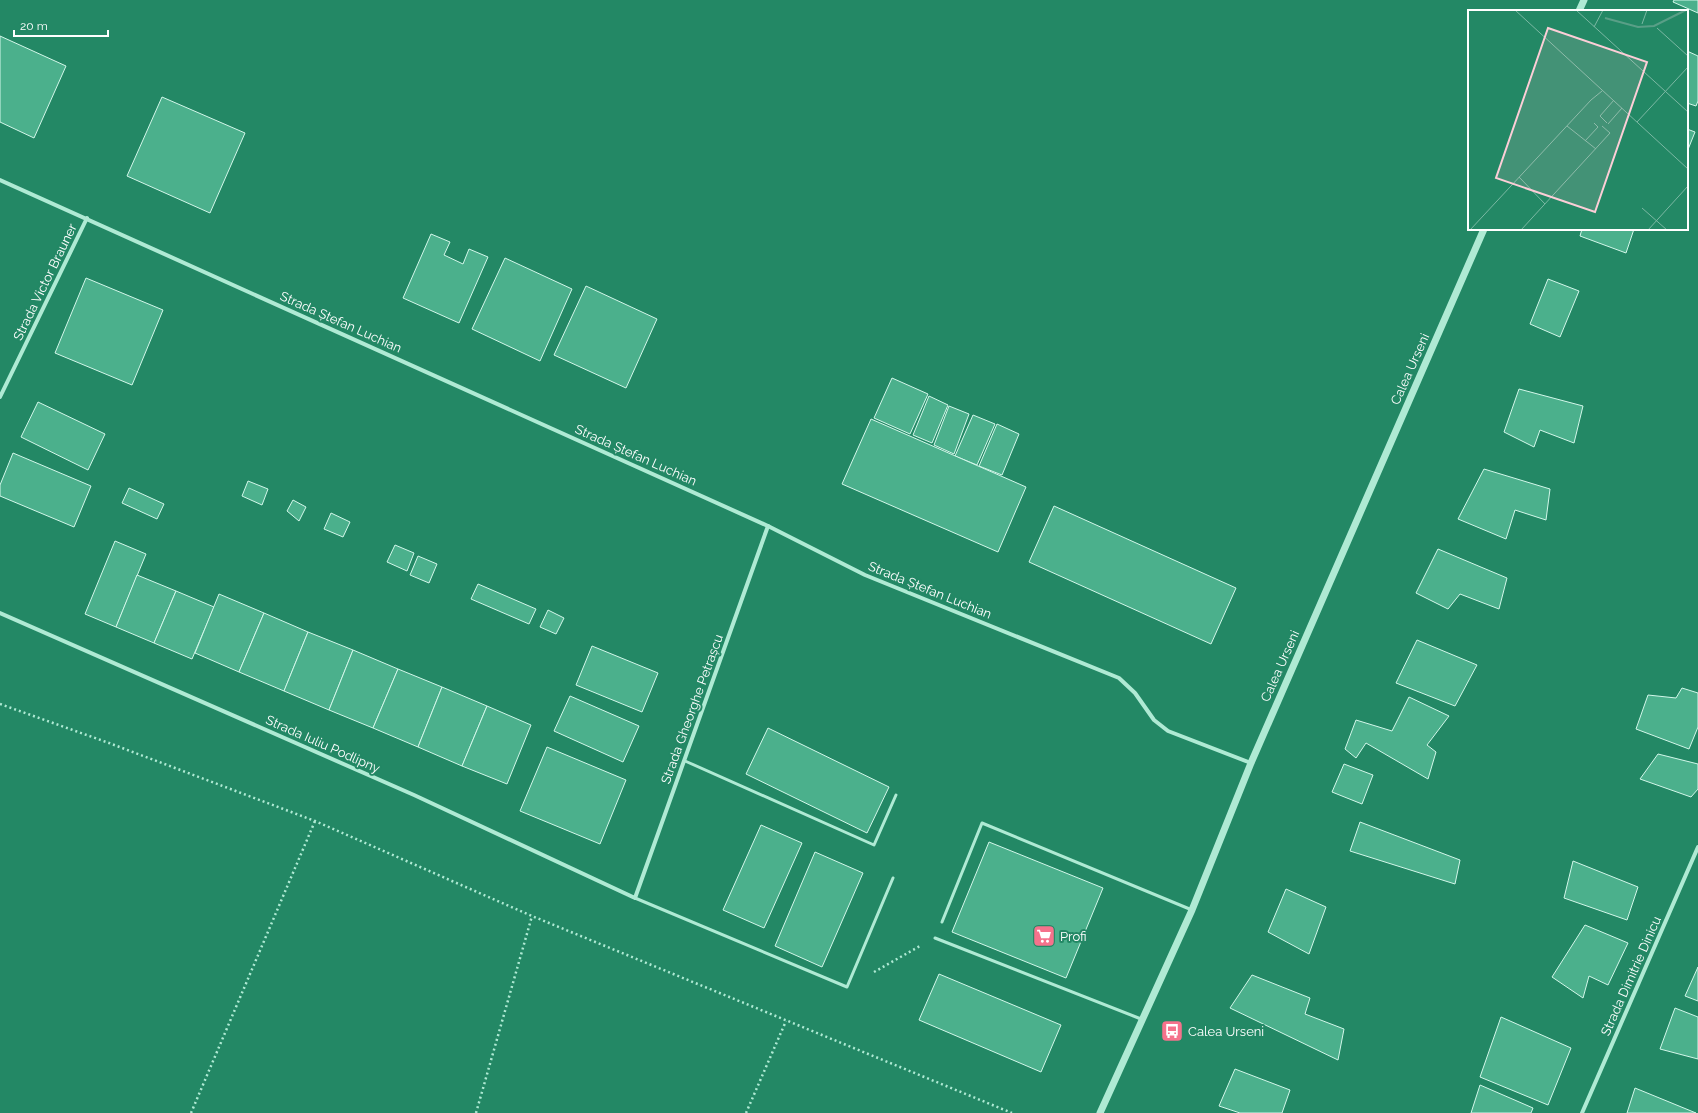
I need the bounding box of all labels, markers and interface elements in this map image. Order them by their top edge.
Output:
inset map [1468,10,1688,230]
scale bar [14,12,108,38]
text: 20 m [20,19,48,33]
street label: Strada Victor Brauner [10,221,80,343]
street label: Strada Ștefan Luchian [278,288,404,356]
street label: Calea Urseni [1388,331,1432,407]
street label: Strada Ștefan Luchian [573,421,699,489]
street label: Strada Ștefan Luchian [866,558,994,622]
street label: Calea Urseni [1258,628,1302,704]
street label: Strada Gheorghe Petrașcu [658,632,726,786]
street label: Strada Iuliu Podlipny [264,712,382,776]
street label: Strada Dimitrie Dinicu [1598,914,1664,1038]
supermarket icon: Profi [1031,923,1057,949]
place label: Profi [1060,929,1087,944]
bus stop icon: Calea Urseni [1159,1018,1185,1044]
place label: Calea Urseni [1188,1024,1264,1039]

